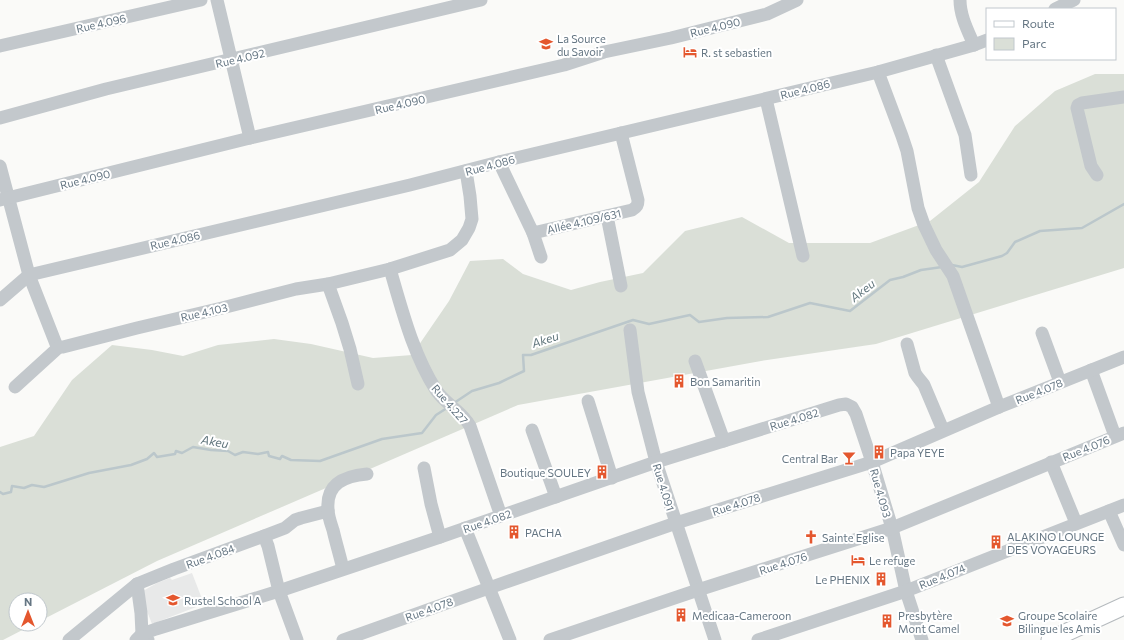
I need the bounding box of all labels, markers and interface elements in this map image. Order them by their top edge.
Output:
legend [986,8,1116,60]
street label: Rue 4.096 [75,11,128,35]
street label: Rue 4.090 [689,14,741,40]
text: Route [1022,16,1055,30]
place label: La Source du Savoir [557,32,606,58]
school or university icon: La Source du Savoir [538,36,554,52]
text: Parc [1022,36,1046,50]
hotel icon: R. st sebastien [682,44,698,60]
street label: Rue 4.092 [214,46,266,70]
place label: R. st sebastien [701,46,772,59]
street label: Rue 4.086 [779,76,832,101]
street label: Rue 4.090 [374,92,426,116]
street label: Rue 4.086 [464,152,517,178]
street label: Rue 4.090 [59,166,111,192]
street label: Allée 4.109/631 [546,206,622,236]
street label: Rue 4.086 [149,228,202,252]
water label: Akeu [846,276,877,305]
street label: Rue 4.103 [179,300,229,324]
water label: Akeu [529,328,561,350]
building icon: Bon Samaritin [671,373,687,389]
place label: Bon Samaritin [690,375,761,388]
street label: Rue 4.078 [1013,376,1065,406]
street label: Rue 4.227 [429,381,471,427]
street label: Rue 4.082 [768,405,820,433]
water label: Akeu [199,432,230,450]
street label: Rue 4.076 [1060,433,1112,463]
building icon: Papa YEYE [871,444,887,460]
place label: Papa YEYE [890,446,944,459]
bar icon: Central Bar [841,450,857,466]
place label: Central Bar [782,452,839,465]
street label: Rue 4.091 [651,462,677,512]
building icon: Boutique SOULEY [594,464,610,480]
place label: Boutique SOULEY [500,466,591,479]
street label: Rue 4.093 [868,467,894,519]
street label: Rue 4.078 [710,490,762,518]
street label: Rue 4.082 [461,507,513,535]
building icon: PACHA [506,524,522,540]
place label: PACHA [525,526,562,539]
church icon: Sainte Eglise [803,529,819,545]
place label: ALAKINO LOUNGE DES VOYAGEURS [1007,530,1104,556]
place label: Sainte Eglise [822,531,885,544]
building icon: ALAKINO LOUNGE DES VOYAGEURS [988,534,1004,550]
street label: Rue 4.084 [184,541,236,571]
street label: Rue 4.076 [757,549,809,577]
hotel icon: Le refuge [850,552,866,568]
place label: Le refuge [869,554,915,567]
street label: Rue 4.074 [917,561,968,591]
building icon: Le PHENIX [873,571,889,587]
place label: Le PHENIX [815,573,871,586]
north arrow [8,592,48,632]
school or university icon: Rustel School A [165,592,181,608]
place label: Rustel School A [184,594,262,607]
street label: Rue 4.078 [403,594,455,624]
text: N [24,595,32,608]
building icon: Medicaa-Cameroon [673,607,689,623]
place label: Medicaa-Cameroon [692,609,791,622]
place label: Presbytère Mont Camel [898,609,959,635]
place label: Groupe Scolaire Bilingue les Amis [1018,609,1101,635]
building icon: Presbytère Mont Camel [879,613,895,629]
school or university icon: Groupe Scolaire Bilingue les Amis [999,613,1015,629]

